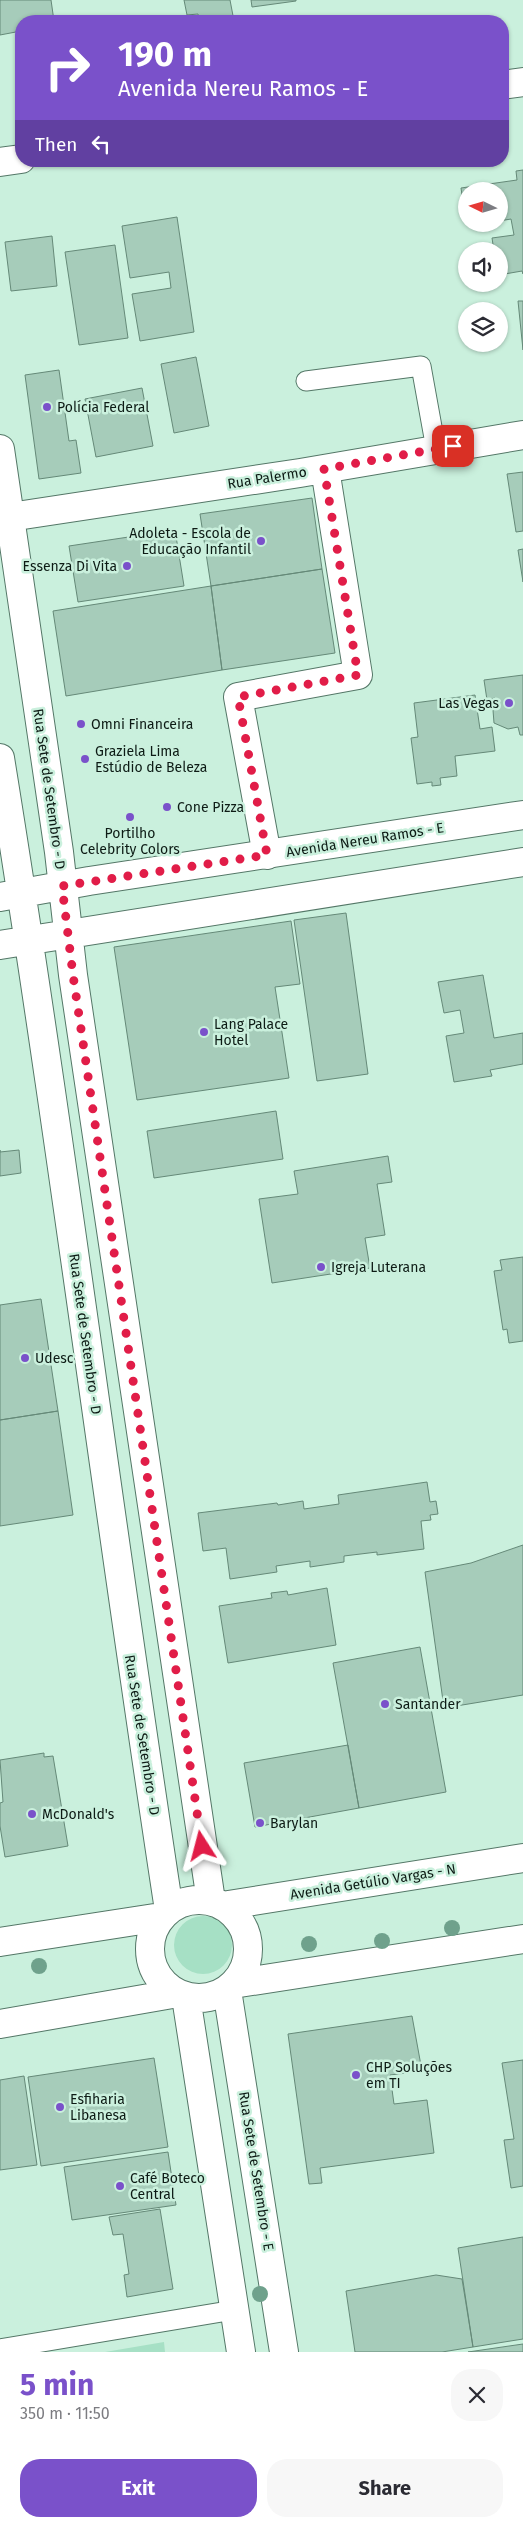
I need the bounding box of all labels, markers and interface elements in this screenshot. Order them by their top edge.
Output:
text: 190 m [118,33,212,75]
icon: right [35,35,100,100]
text: Avenida Nereu Ramos - E [118,75,368,102]
icon: left [87,130,115,158]
text: Then [35,133,77,156]
north arrow [458,182,508,232]
map controls [458,182,508,352]
button: sound [458,242,508,292]
button: layers [458,302,508,352]
place label: Polícia Federal [57,399,149,416]
marker: Polícia Federal [41,401,53,413]
pin [432,425,474,467]
icon: arrive [439,432,467,460]
street label: Rua Palermo [226,463,308,493]
place label: Adoleta - Escola de Educação Infantil [129,525,251,558]
marker: Adoleta - Escola de Educação Infantil [255,535,267,547]
place label: Essenza Di Vita [23,558,117,575]
marker: Essenza Di Vita [121,560,133,572]
place label: Las Vegas [438,695,499,712]
marker: Las Vegas [503,697,515,709]
street label: Rua Sete de Setembro - D [29,707,69,871]
place label: Omni Financeira [91,716,193,733]
marker: Omni Financeira [75,718,87,730]
place label: Graziela Lima Estúdio de Beleza [95,743,207,776]
marker: Graziela Lima Estúdio de Beleza [79,753,91,765]
place label: Cone Pizza [177,799,244,816]
marker: Cone Pizza [161,801,173,813]
marker: Portilho Celebrity Colors [124,811,136,823]
street label: Avenida Nereu Ramos - E [285,819,445,861]
place label: Portilho Celebrity Colors [80,825,180,858]
place label: Lang Palace Hotel [214,1016,288,1049]
marker: Lang Palace Hotel [198,1026,210,1038]
street label: Rua Sete de Setembro - D [65,1252,105,1416]
place label: Igreja Luterana [331,1259,426,1276]
marker: Igreja Luterana [315,1261,327,1273]
place label: Udesc [35,1350,74,1367]
marker: Udesc [19,1352,31,1364]
street label: Rua Sete de Setembro - D [121,1653,163,1817]
place label: Santander [395,1696,461,1713]
marker: Santander [379,1698,391,1710]
place label: McDonald's [42,1806,115,1823]
marker: McDonald's [26,1808,38,1820]
place label: Barylan [270,1815,318,1832]
marker: Barylan [254,1817,266,1829]
position arrow [175,1819,227,1871]
street label: Avenida Getúlio Vargas - N [289,1860,457,1904]
place label: CHP Soluções em TI [366,2059,452,2092]
marker: CHP Soluções em TI [350,2069,362,2081]
street label: Rua Sete de Setembro - E [235,2090,277,2252]
place label: Esfiharia Libanesa [70,2091,127,2124]
marker: Esfiharia Libanesa [54,2101,66,2113]
place label: Café Boteco Central [130,2170,205,2203]
marker: Café Boteco Central [114,2180,126,2192]
text: 5 min [20,2367,94,2403]
button: close [451,2369,503,2421]
text: 350 m · 11:50 [20,2404,110,2423]
button: Exit [20,2459,257,2517]
button: Share [267,2459,503,2517]

